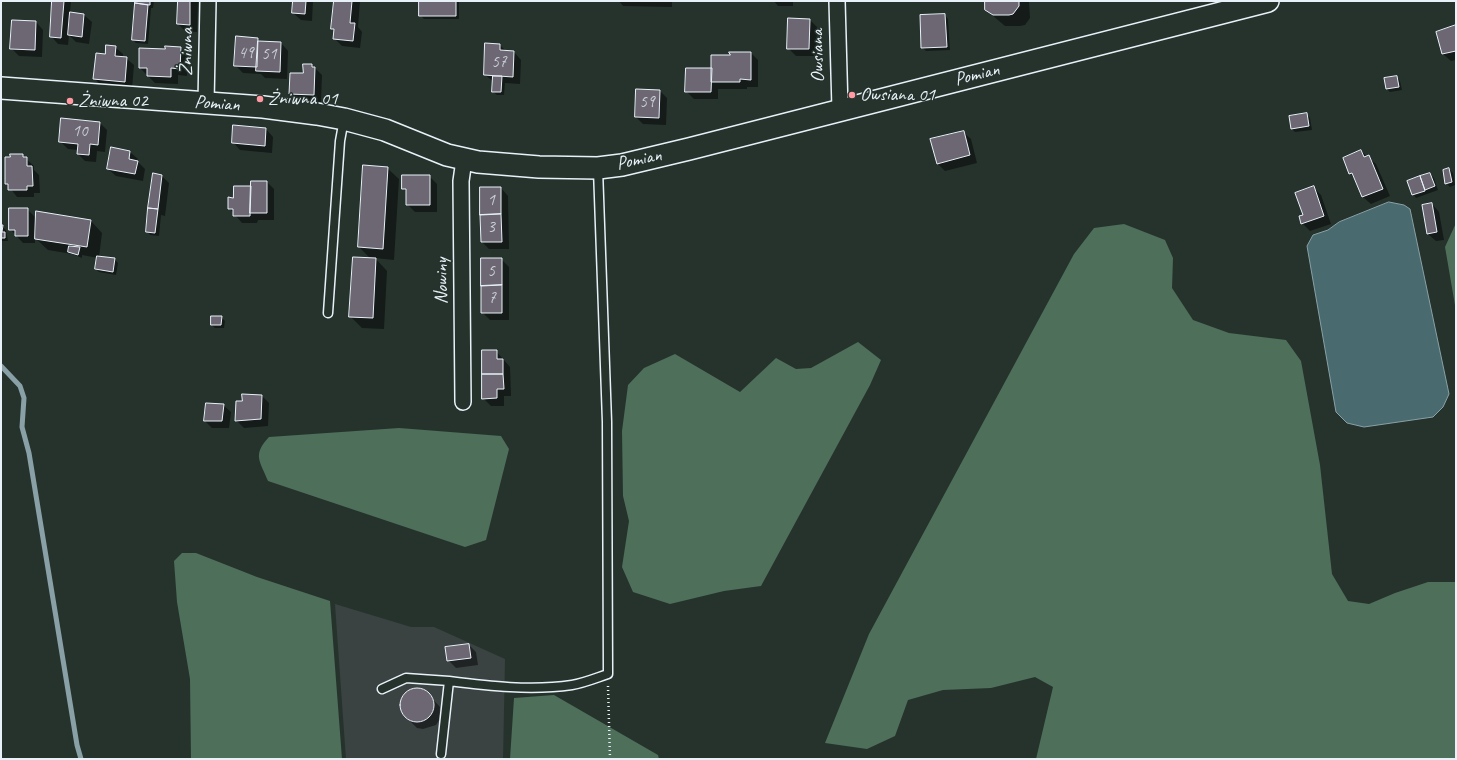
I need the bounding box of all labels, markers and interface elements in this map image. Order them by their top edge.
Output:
street label: Żniwna [175,28,199,76]
street label: Owsiana [806,29,830,83]
house number: 49 [238,44,254,64]
house number: 51 [261,45,277,65]
house number: 57 [491,53,507,73]
street label: Pomian [952,58,1002,92]
place label: Owsiana 01 [860,84,935,106]
place label: Żniwna 01 [268,88,338,110]
place label: Żniwna 02 [78,90,148,112]
marker: Owsiana 01 [847,90,857,100]
street label: Pomian [194,91,240,117]
house number: 59 [639,93,655,113]
marker: Żniwna 01 [255,94,265,104]
marker: Żniwna 02 [65,96,75,106]
house number: 10 [72,122,88,142]
street label: Pomian [614,144,664,176]
house number: 1 [487,191,495,211]
house number: 3 [487,218,495,238]
street label: Nowiny [431,258,453,304]
house number: 5 [487,262,495,282]
house number: 7 [488,289,496,309]

